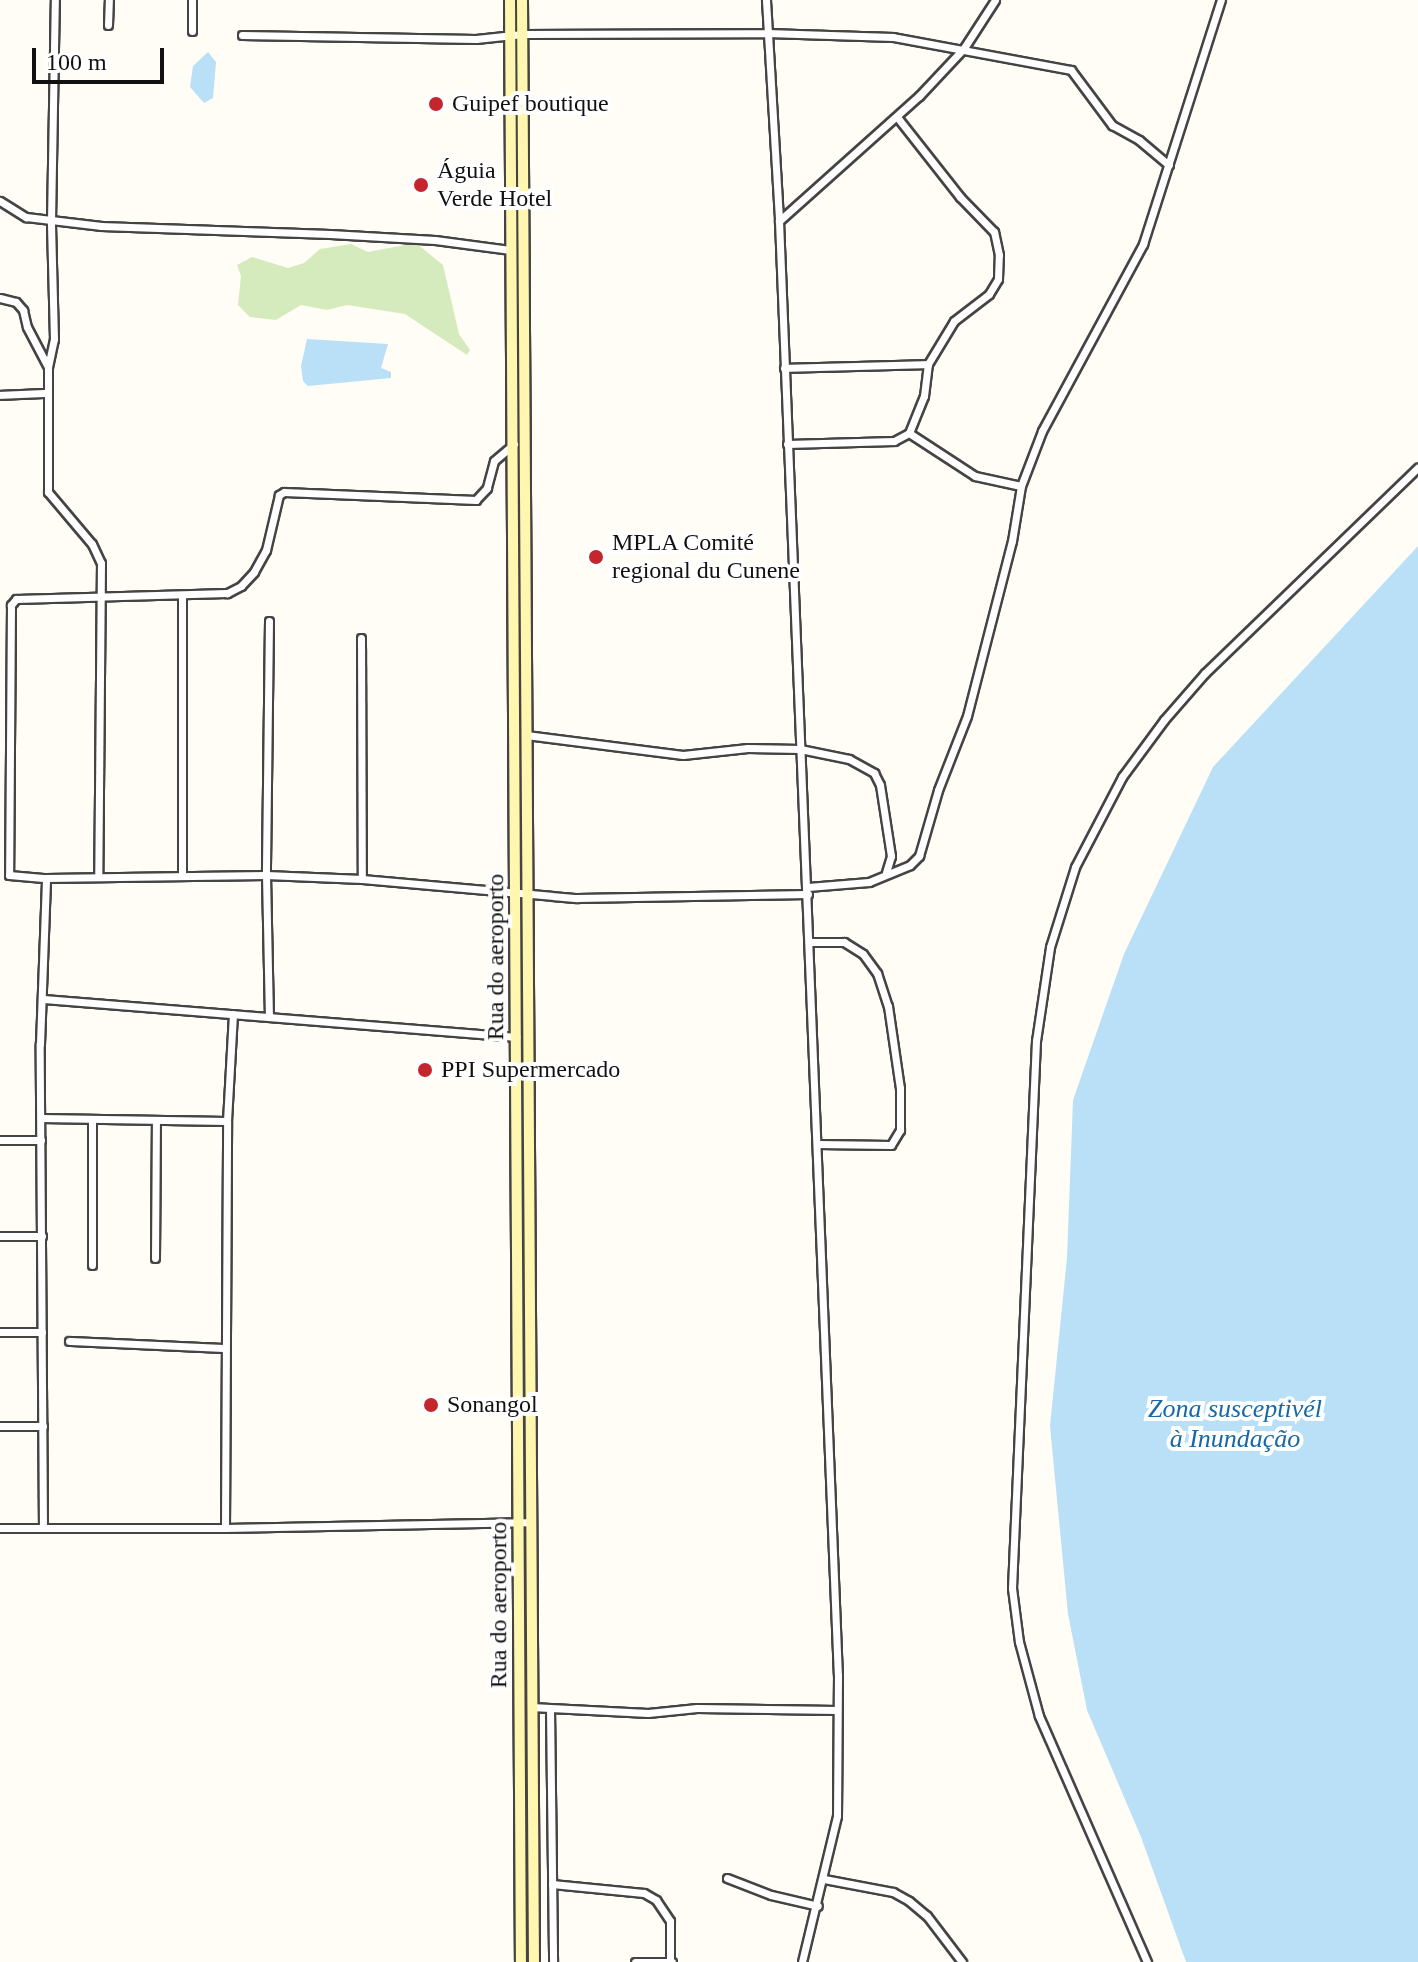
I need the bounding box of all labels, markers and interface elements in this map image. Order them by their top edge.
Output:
scale bar [36,32,168,82]
text: 100 m [46,49,107,75]
place label: Guipef boutique [452,90,609,118]
marker: Guipef boutique [427,95,445,113]
place label: Águia Verde Hotel [437,157,552,213]
marker: Águia Verde Hotel [412,176,430,194]
place label: MPLA Comité regional du Cunene [612,529,800,585]
marker: MPLA Comité regional du Cunene [587,548,605,566]
street label: Rua do aeroporto [482,874,510,1040]
place label: PPI Supermercado [441,1056,620,1084]
marker: PPI Supermercado [416,1061,434,1079]
place label: Sonangol [447,1391,538,1419]
water label: Zona susceptivél à Inundação [1148,1393,1322,1454]
marker: Sonangol [422,1396,440,1414]
street label: Rua do aeroporto [485,1522,513,1688]

